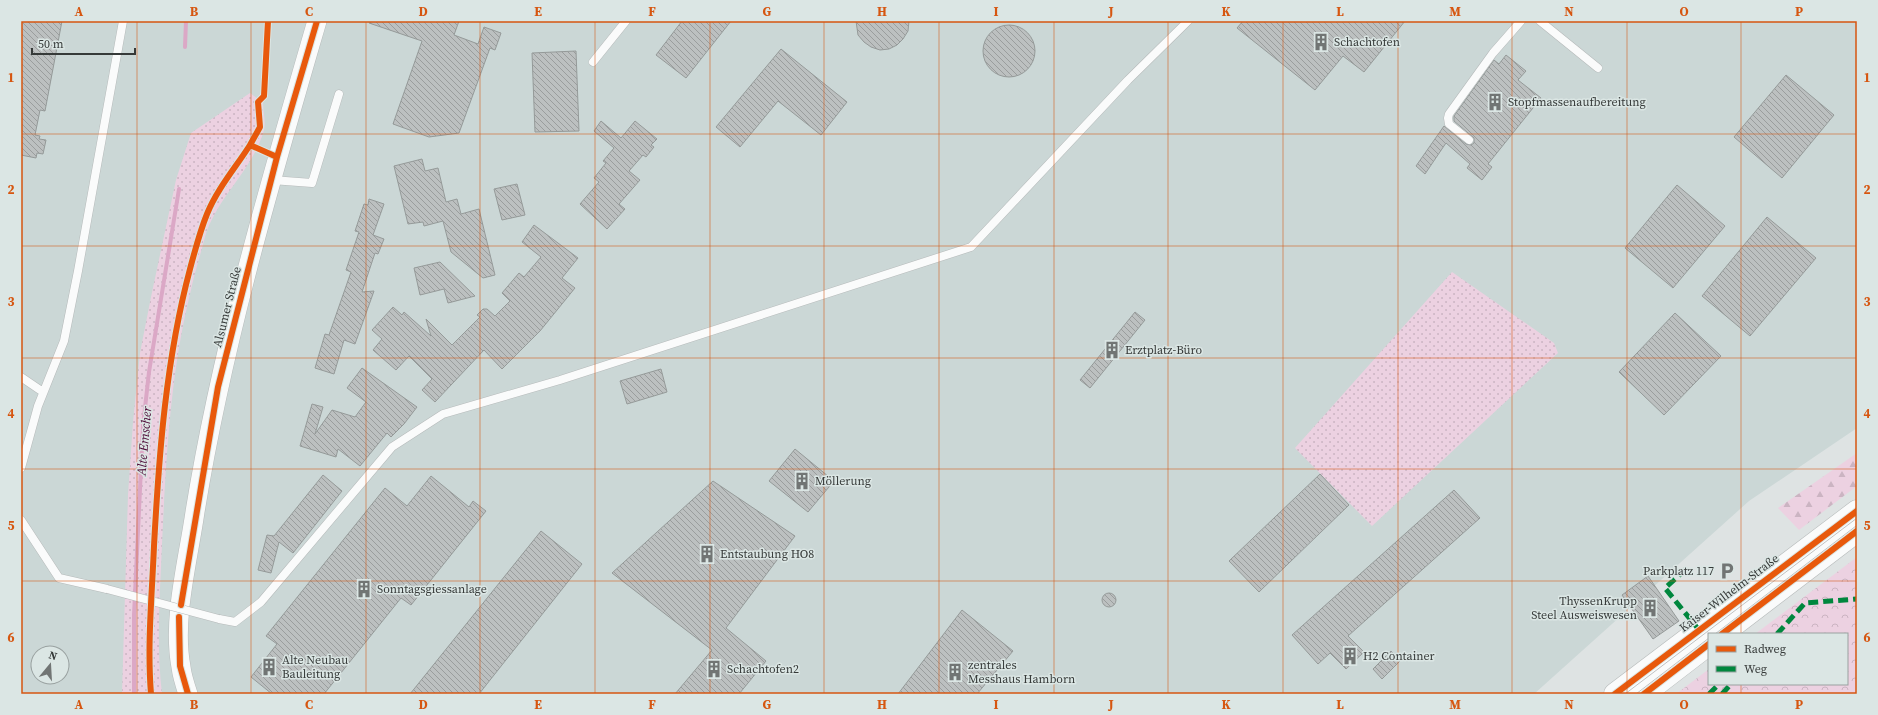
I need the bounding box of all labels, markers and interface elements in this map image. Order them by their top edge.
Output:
text: A [75,3,84,20]
text: B [190,3,199,20]
text: C [305,3,313,20]
text: D [418,3,428,20]
text: E [534,3,542,20]
text: F [648,3,656,20]
text: G [763,3,772,20]
text: H [877,3,887,20]
text: I [993,3,999,20]
text: J [1107,3,1114,20]
text: K [1221,3,1231,20]
text: L [1336,3,1344,20]
text: M [1449,3,1461,20]
text: N [1564,3,1574,20]
text: O [1679,3,1689,20]
text: P [1795,3,1803,20]
scale bar [32,30,135,56]
building icon: Schachtofen [1311,32,1331,52]
place label: Schachtofen [1334,34,1400,50]
text: 50 m [38,36,64,52]
text: 1 [7,69,15,86]
text: 1 [1863,69,1871,86]
building icon: Stopfmassenaufbereitung [1485,92,1505,112]
place label: Stopfmassenaufbereitung [1508,94,1646,110]
text: 2 [7,181,15,198]
text: 2 [1863,181,1871,198]
street label: Alsumer Straße [209,265,245,349]
text: 3 [7,293,15,310]
text: 3 [1863,293,1871,310]
building icon: Erztplatz-Büro [1102,340,1122,360]
place label: Erztplatz-Büro [1125,342,1203,358]
text: 4 [7,405,15,422]
water label: Alte Emscher [132,405,156,477]
text: 4 [1863,405,1871,422]
building icon: Möllerung [792,471,812,491]
place label: Möllerung [815,473,871,489]
text: 5 [7,517,15,534]
text: 5 [1863,517,1871,534]
building icon: Entstaubung HO8 [697,544,717,564]
place label: Entstaubung HO8 [720,546,814,562]
street label: Kaiser-Wilhelm-Straße [1676,550,1782,636]
parking icon: Parkplatz 117 [1717,561,1737,581]
place label: Parkplatz 117 [1643,563,1714,579]
building icon: Sonntagsgiessanlage [354,579,374,599]
place label: Sonntagsgiessanlage [377,581,487,597]
place label: ThyssenKrupp Steel Ausweiswesen [1531,593,1637,623]
building icon: ThyssenKrupp Steel Ausweiswesen [1640,598,1660,618]
text: 6 [7,629,15,646]
text: 6 [1863,629,1871,646]
legend [1708,633,1848,685]
text: Radweg [1744,641,1786,657]
north arrow [30,645,70,685]
building icon: H2 Container [1340,646,1360,666]
text: N [47,648,59,664]
place label: H2 Container [1363,648,1435,664]
place label: Alte Neubau Bauleitung [282,652,348,682]
building icon: Alte Neubau Bauleitung [259,657,279,677]
place label: zentrales Messhaus Hamborn [968,657,1075,687]
building icon: Schachtofen2 [704,659,724,679]
place label: Schachtofen2 [727,661,799,677]
text: Weg [1744,661,1767,677]
building icon: zentrales Messhaus Hamborn [945,662,965,682]
text: A [75,696,84,713]
text: B [190,696,199,713]
text: C [305,696,313,713]
text: D [418,696,428,713]
text: E [534,696,542,713]
text: F [648,696,656,713]
text: G [763,696,772,713]
text: H [877,696,887,713]
text: I [993,696,999,713]
text: J [1107,696,1114,713]
text: K [1221,696,1231,713]
text: L [1336,696,1344,713]
text: M [1449,696,1461,713]
text: N [1564,696,1574,713]
text: O [1679,696,1689,713]
text: P [1795,696,1803,713]

